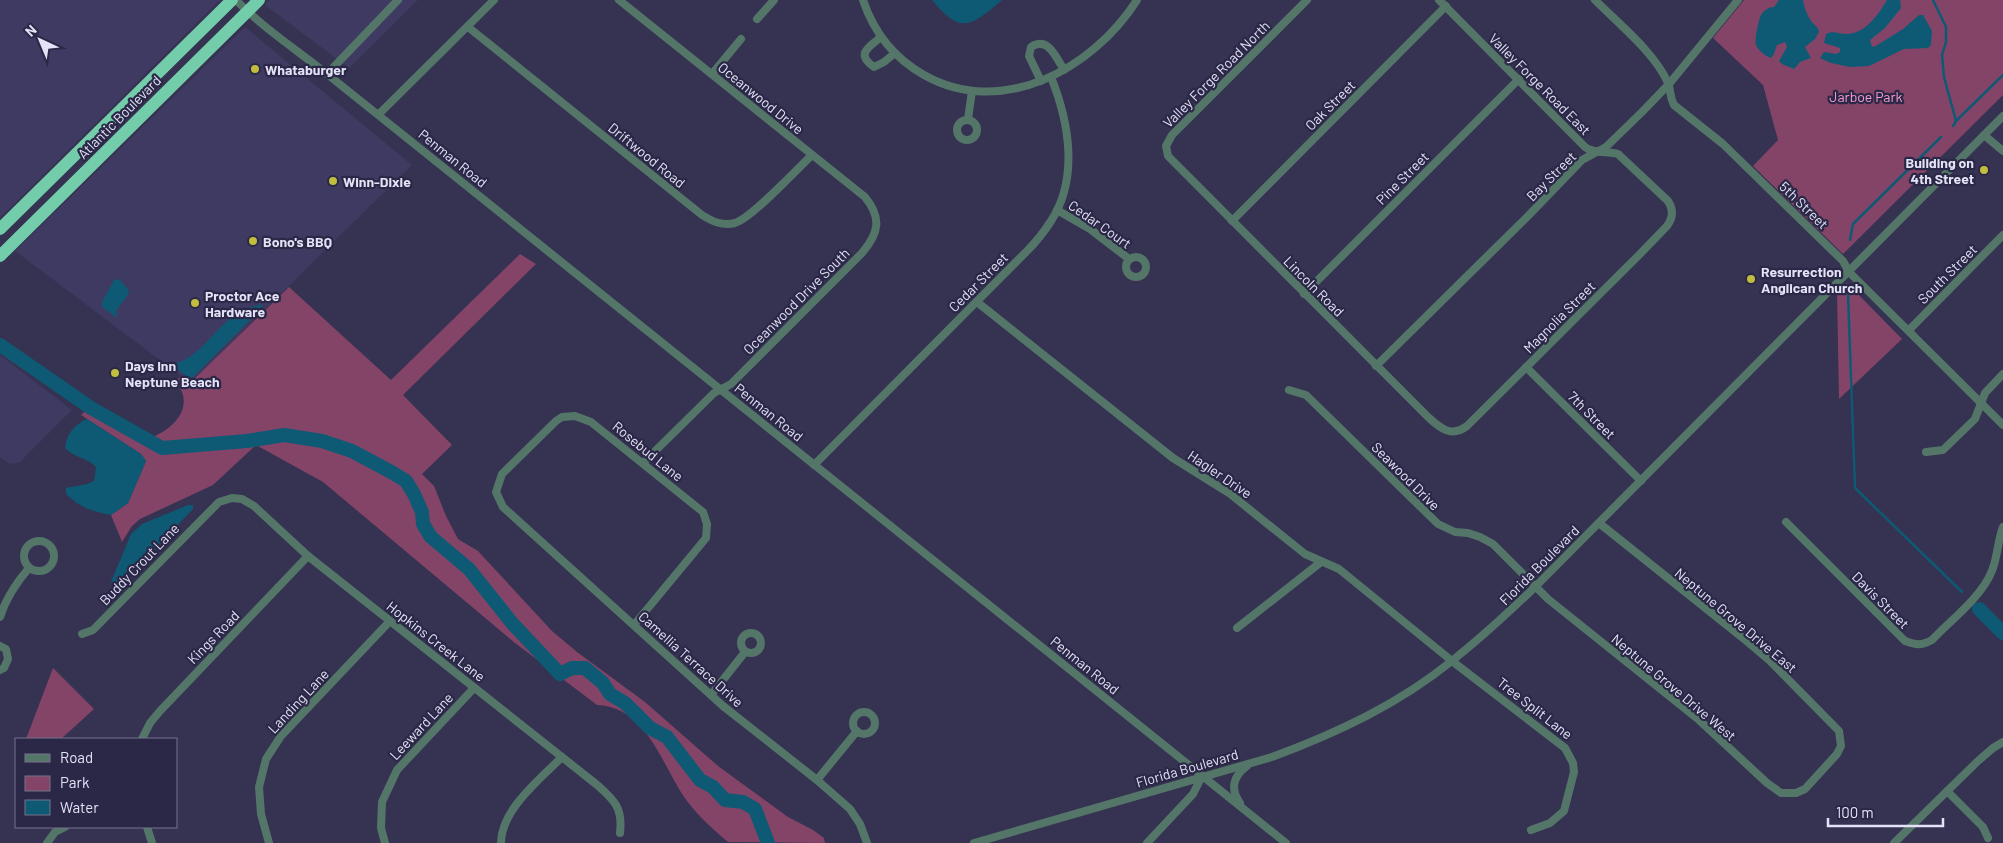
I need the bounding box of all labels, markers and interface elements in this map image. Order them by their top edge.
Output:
north arrow [15,15,65,65]
street label: Valley Forge Road North [1159,17,1273,131]
text: N [21,21,40,40]
street label: Valley Forge Road East [1486,30,1594,138]
street label: Oceanwood Drive [715,58,807,138]
place label: Whataburger [265,61,347,78]
marker: Whataburger [249,63,261,75]
street label: Atlantic Boulevard [74,72,164,162]
street label: Oak Street [1301,76,1359,134]
park label: Jarboe Park [1829,88,1903,105]
street label: Driftwood Road [605,119,689,191]
street label: Penman Road [415,125,491,191]
street label: Pine Street [1372,148,1432,208]
street label: Bay Street [1523,148,1579,204]
place label: Building on 4th Street [1906,154,1974,187]
marker: Building on 4th Street [1978,164,1990,176]
place label: Winn-Dixie [343,173,411,190]
marker: Winn-Dixie [327,175,339,187]
street label: 5th Street [1776,178,1832,232]
street label: Cedar Court [1065,196,1135,252]
place label: Bono's BBQ [263,233,332,250]
marker: Bono's BBQ [247,235,259,247]
street label: South Street [1914,241,1980,307]
street label: Oceanwood Drive South [739,244,853,358]
street label: Cedar Street [945,249,1011,315]
street label: Lincoln Road [1280,252,1348,320]
place label: Resurrection Anglican Church [1761,263,1862,296]
marker: Resurrection Anglican Church [1745,273,1757,285]
street label: Magnolia Street [1520,278,1598,356]
place label: Proctor Ace Hardware [205,287,280,320]
marker: Proctor Ace Hardware [189,297,201,309]
place label: Days Inn Neptune Beach [125,357,220,390]
marker: Days Inn Neptune Beach [109,367,121,379]
street label: Penman Road [731,379,807,445]
street label: 7th Street [1565,388,1619,442]
street label: Rosebud Lane [609,417,687,485]
street label: Seawood Drive [1368,438,1444,514]
street label: Hagler Drive [1185,446,1255,502]
street label: Buddy Crout Lane [96,520,182,608]
street label: Florida Boulevard [1496,522,1582,608]
street label: Neptune Grove Drive East [1672,564,1800,676]
street label: Davis Street [1849,568,1913,632]
street label: Hopkins Creek Lane [383,597,489,685]
street label: Kings Road [183,607,243,667]
street label: Camellia Terrace Drive [635,608,747,710]
street label: Neptune Grove Drive West [1608,630,1740,744]
street label: Penman Road [1047,632,1123,698]
street label: Landing Lane [264,665,332,737]
street label: Tree Split Lane [1494,673,1576,743]
street label: Leeward Lane [386,689,456,763]
legend [15,738,178,828]
street label: Florida Boulevard [1134,745,1240,791]
text: Road [60,748,93,766]
text: Park [60,773,90,791]
scale bar [1828,796,1943,828]
text: Water [60,798,99,816]
text: 100 m [1836,803,1874,821]

